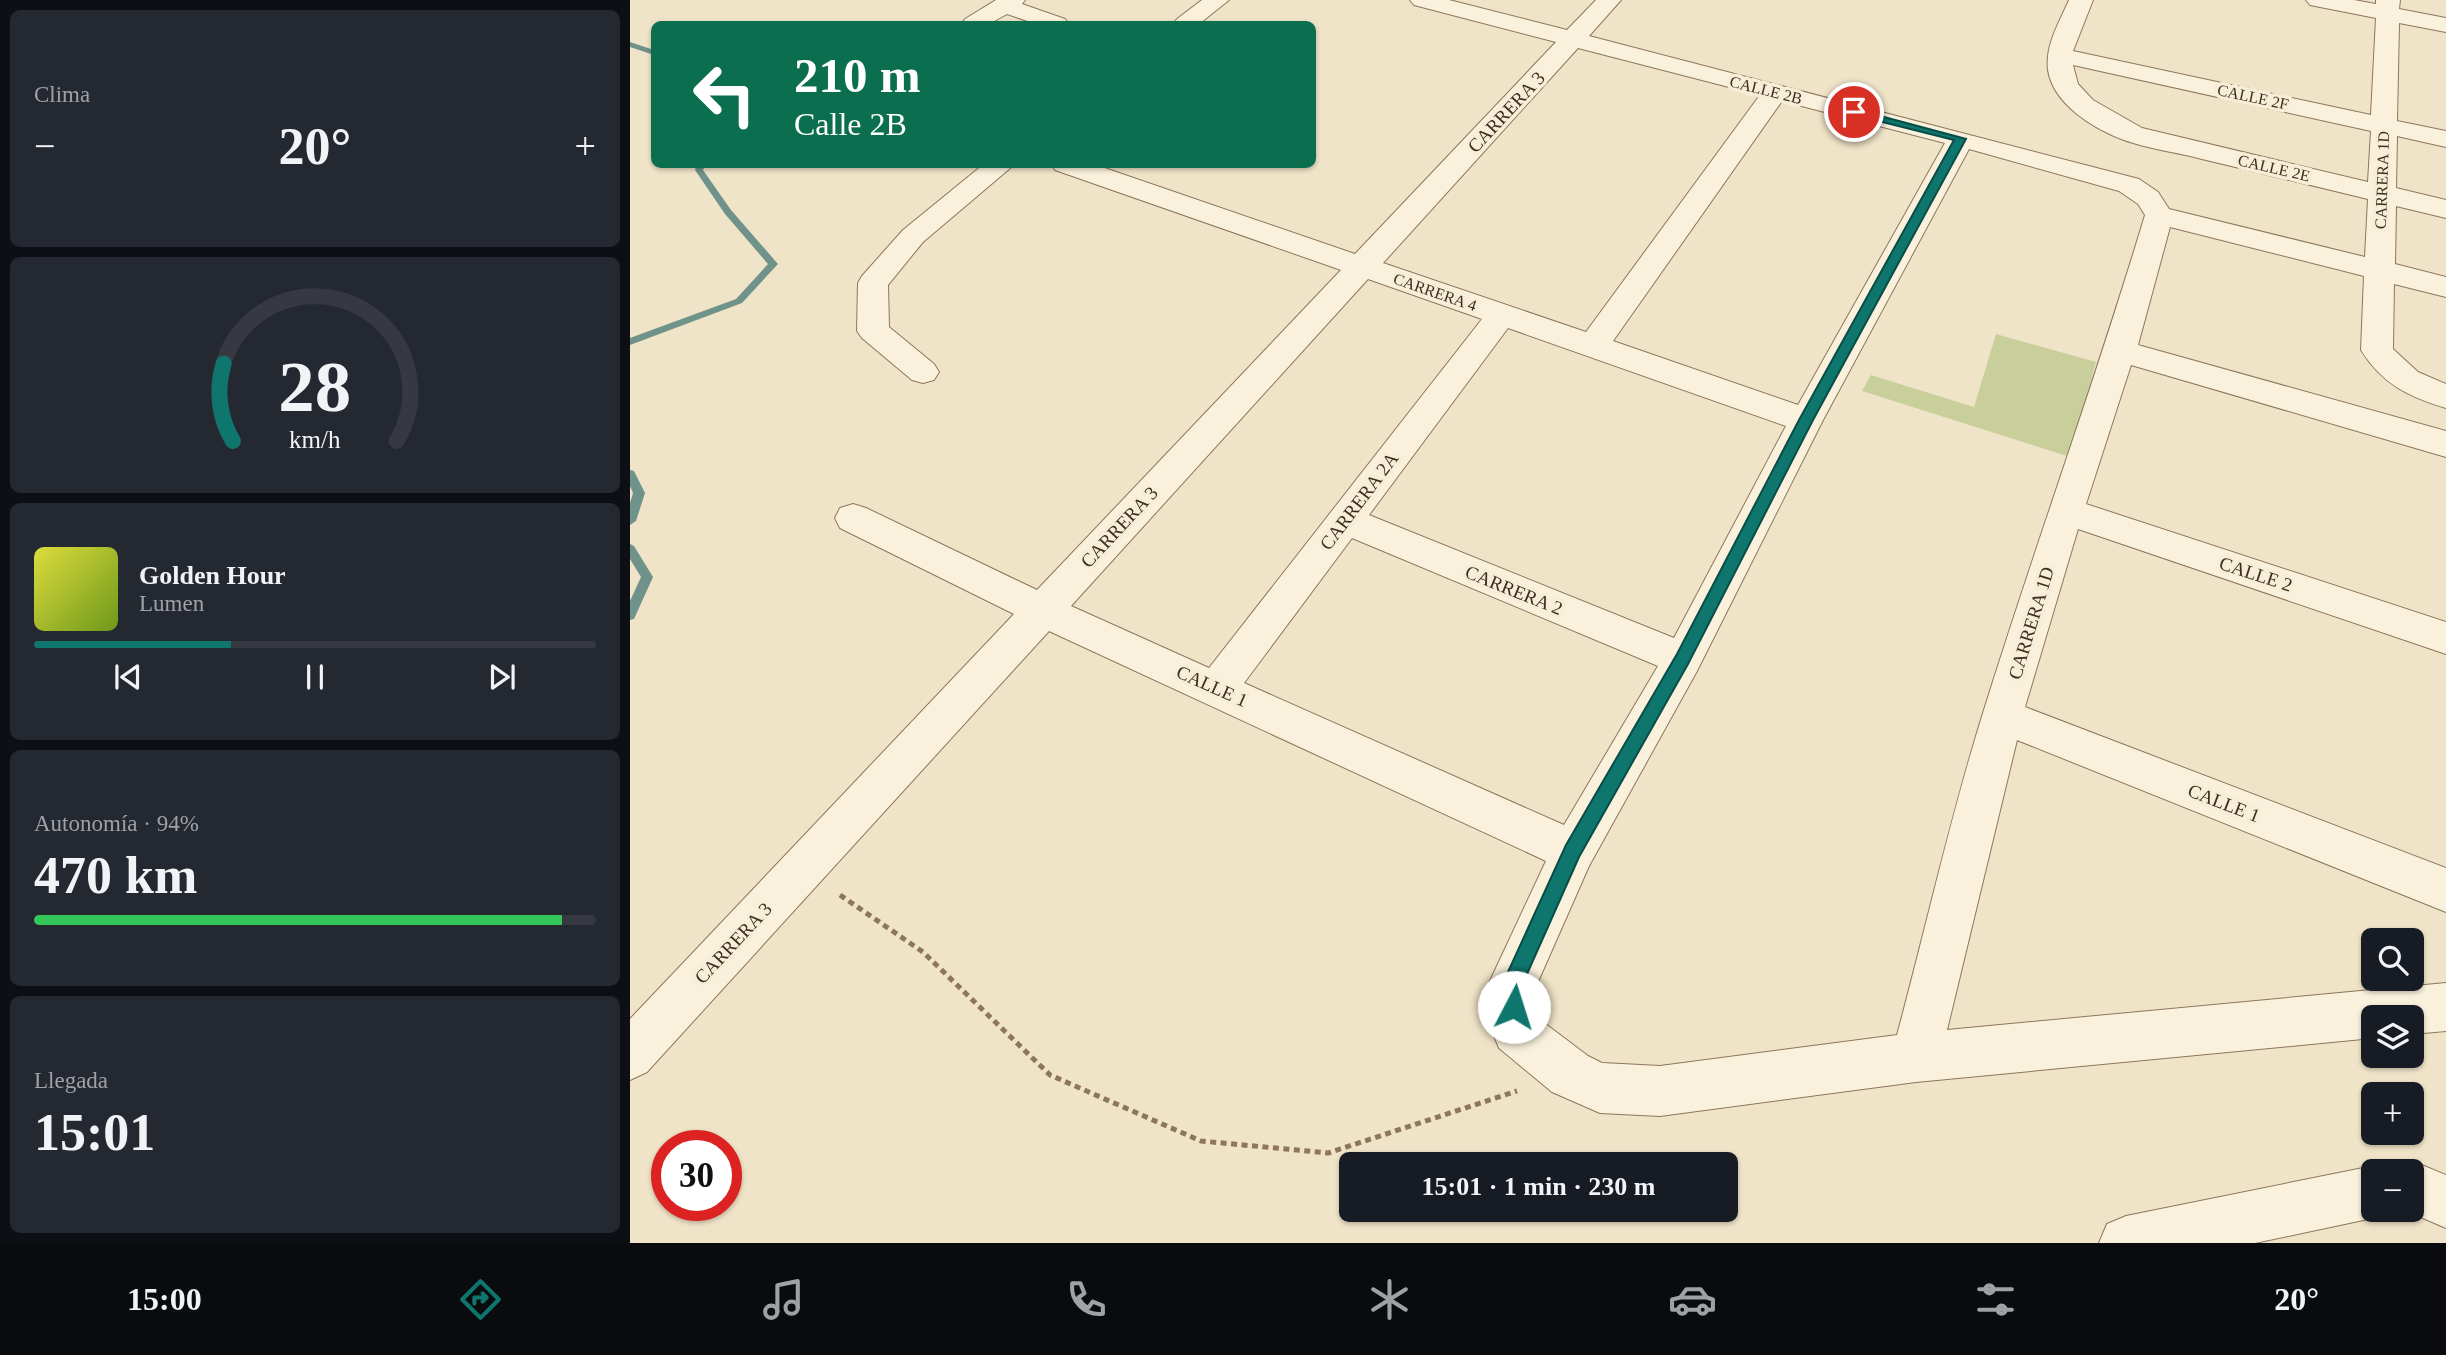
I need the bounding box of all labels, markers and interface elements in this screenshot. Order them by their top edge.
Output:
text: 210 m [794,48,921,103]
icon: left [679,49,770,140]
street label: CARRERA 3 [1463,67,1549,157]
street label: CALLE 2B [1728,73,1804,107]
street label: CALLE 2F [2216,81,2290,113]
text: Clima [34,82,90,107]
pin [1824,82,1884,142]
icon: arrive [1835,93,1873,131]
text: Calle 2B [794,106,907,142]
text: 20° [279,118,351,175]
text: − [34,125,55,167]
text: + [575,125,596,167]
street label: CARRERA 1D [2372,131,2392,229]
street label: CALLE 2E [2236,151,2312,185]
street label: CARRERA 4 [1391,270,1479,314]
text: 28 [279,346,351,427]
text: km/h [289,426,341,453]
street label: CARRERA 2A [1316,448,1403,554]
street label: CARRERA 3 [1076,482,1162,572]
street label: CALLE 2 [2217,552,2295,596]
text: Golden Hour [139,561,286,590]
street label: CARRERA 2 [1462,561,1566,619]
street label: CARRERA 1D [2004,564,2058,682]
text: Lumen [139,591,204,616]
icon: previous [109,658,147,696]
icon: pause [296,658,334,696]
icon: next [483,658,521,696]
street label: CALLE 1 [1173,661,1251,711]
street label: CALLE 1 [2185,780,2263,826]
text: Autonomía · 94% [34,811,199,836]
text: 470 km [34,847,197,904]
street label: CARRERA 3 [690,898,776,988]
map controls [2361,928,2424,1222]
button: search [2361,928,2424,991]
position arrow [1477,970,1551,1044]
button: layers [2361,1005,2424,1068]
text: Llegada [34,1068,108,1093]
button: + [2361,1082,2424,1145]
text: 15:01 [34,1104,155,1161]
speed limit sign: 30 [651,1130,742,1221]
button: − [2361,1159,2424,1222]
text: 15:01 · 1 min · 230 m [1422,1172,1656,1201]
icon: directions [456,1275,505,1324]
icon: music [759,1275,808,1324]
icon: phone [1062,1275,1111,1324]
icon: climate [1365,1275,1414,1324]
icon: car [1668,1275,1717,1324]
icon: filters [1971,1275,2020,1324]
text: 15:00 [127,1281,202,1317]
text: 20° [2274,1281,2319,1317]

